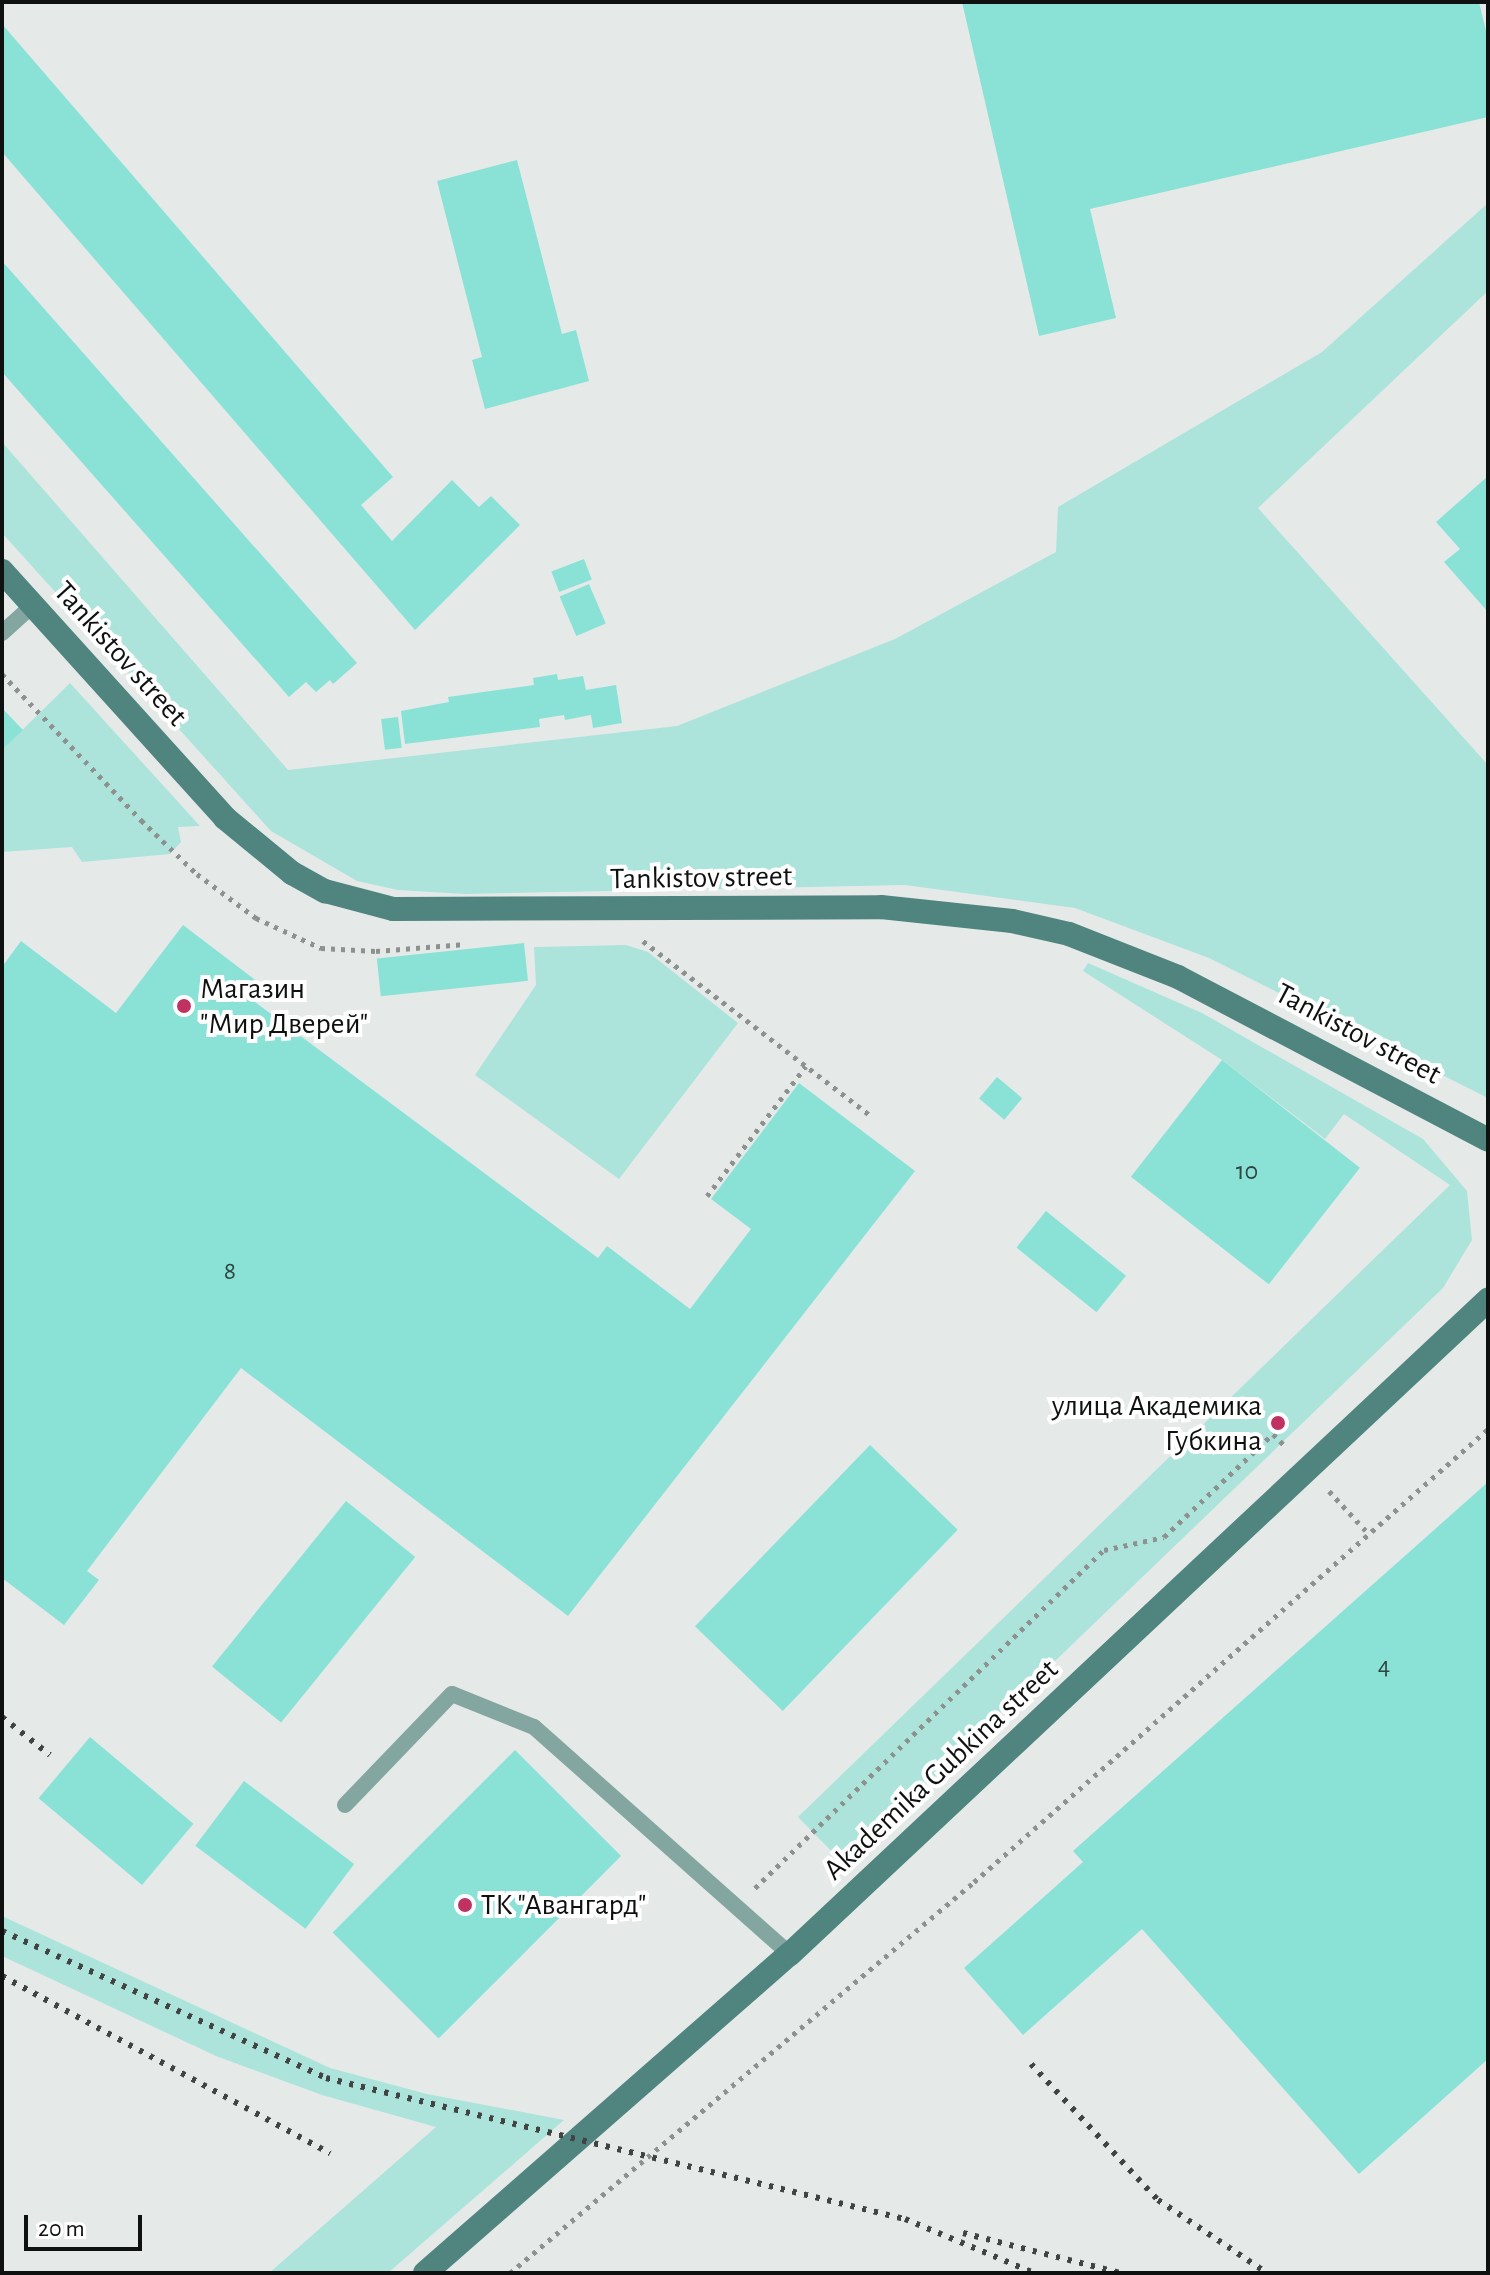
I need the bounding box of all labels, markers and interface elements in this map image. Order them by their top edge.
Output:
street label: Tankistov street [46,574,194,734]
street label: Tankistov street [609,858,793,898]
place label: Магазин "Мир Дверей" [200,971,368,1042]
street label: Tankistov street [1269,975,1447,1093]
marker: Магазин "Мир Дверей" [175,997,193,1015]
house number: 10 [1236,1156,1258,1188]
house number: 8 [224,1256,236,1288]
place label: улица Академика Губкина [1052,1388,1262,1458]
marker: улица Академика Губкина [1269,1414,1287,1432]
house number: 4 [1378,1651,1390,1683]
street label: Akademika Gubkina street [816,1652,1066,1888]
place label: ТК "Авангард" [481,1887,646,1923]
marker: ТК "Авангард" [456,1896,474,1914]
scale bar [28,2199,146,2249]
text: 20 m [38,2217,85,2241]

